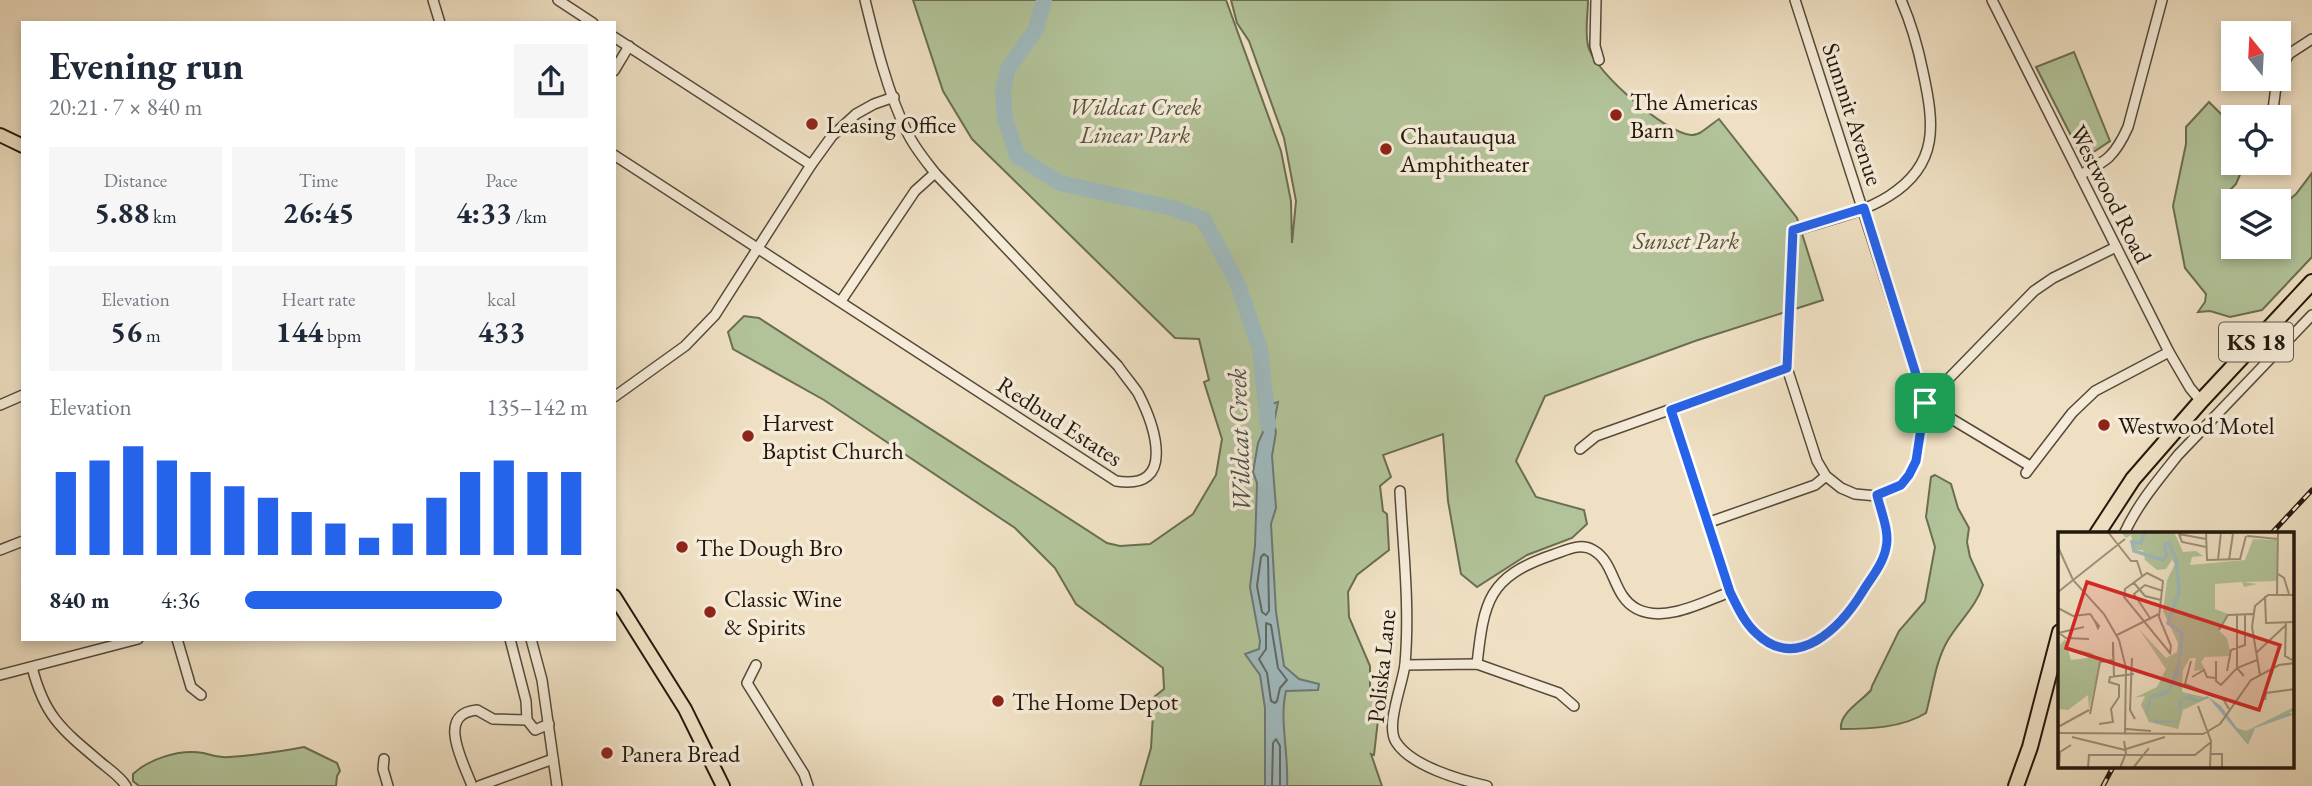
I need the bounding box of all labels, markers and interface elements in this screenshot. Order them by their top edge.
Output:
north arrow [2221,21,2291,91]
map controls [2221,21,2291,259]
street label: Summit Avenue [1815,39,1891,189]
text: Evening run [49,41,244,90]
button: share [514,44,588,118]
place label: The Americas Barn [1630,86,1758,145]
park label: Wildcat Creek Linear Park [1069,91,1201,150]
text: 20:21 · 7 × 840 m [49,92,202,122]
button: locate [2221,105,2291,175]
marker: The Americas Barn [1608,107,1624,123]
place label: Leasing Office [826,109,956,140]
marker: Leasing Office [804,116,820,132]
place label: Chautauqua Amphitheater [1399,120,1529,179]
street label: Westwood Road [2063,120,2159,269]
marker: Chautauqua Amphitheater [1378,141,1394,157]
text: Distance [104,168,167,193]
text: Time [299,168,338,193]
text: Pace [486,168,517,193]
button: layers [2221,189,2291,259]
text: 5.88 [94,193,149,232]
text: 26:45 [283,193,354,232]
text: 4:33 [456,193,512,232]
text: km [149,204,177,229]
text: /km [512,204,547,229]
park label: Sunset Park [1632,225,1739,256]
text: Elevation [101,287,170,312]
text: Heart rate [282,287,355,312]
text: kcal [487,287,516,312]
text: 56 [110,312,142,351]
text: 144 [276,312,323,351]
text: 433 [478,312,525,351]
road number: KS 18 [2219,322,2293,362]
text: m [142,323,161,348]
text: bpm [323,323,361,348]
water label: Wildcat Creek [1219,367,1258,512]
street label: Redbud Estates [991,369,1129,473]
pin [1895,373,1955,433]
icon: arrive [1906,384,1944,422]
text: Elevation [49,392,132,422]
text: 135–142 m [487,392,588,422]
place label: Harvest Baptist Church [762,407,904,466]
place label: Westwood Motel [2118,410,2275,441]
marker: Westwood Motel [2096,417,2112,433]
marker: Harvest Baptist Church [740,428,756,444]
place label: The Dough Bro [696,532,843,563]
inset map [2058,532,2294,768]
marker: The Dough Bro [674,539,690,555]
place label: Classic Wine & Spirits [724,583,842,642]
text: 840 m [49,585,110,615]
text: 4:36 [161,585,200,615]
marker: Classic Wine & Spirits [702,604,718,620]
street label: Poliska Lane [1360,608,1402,724]
place label: The Home Depot [1012,686,1179,717]
marker: The Home Depot [990,693,1006,709]
place label: Panera Bread [621,738,741,769]
marker: Panera Bread [599,745,615,761]

